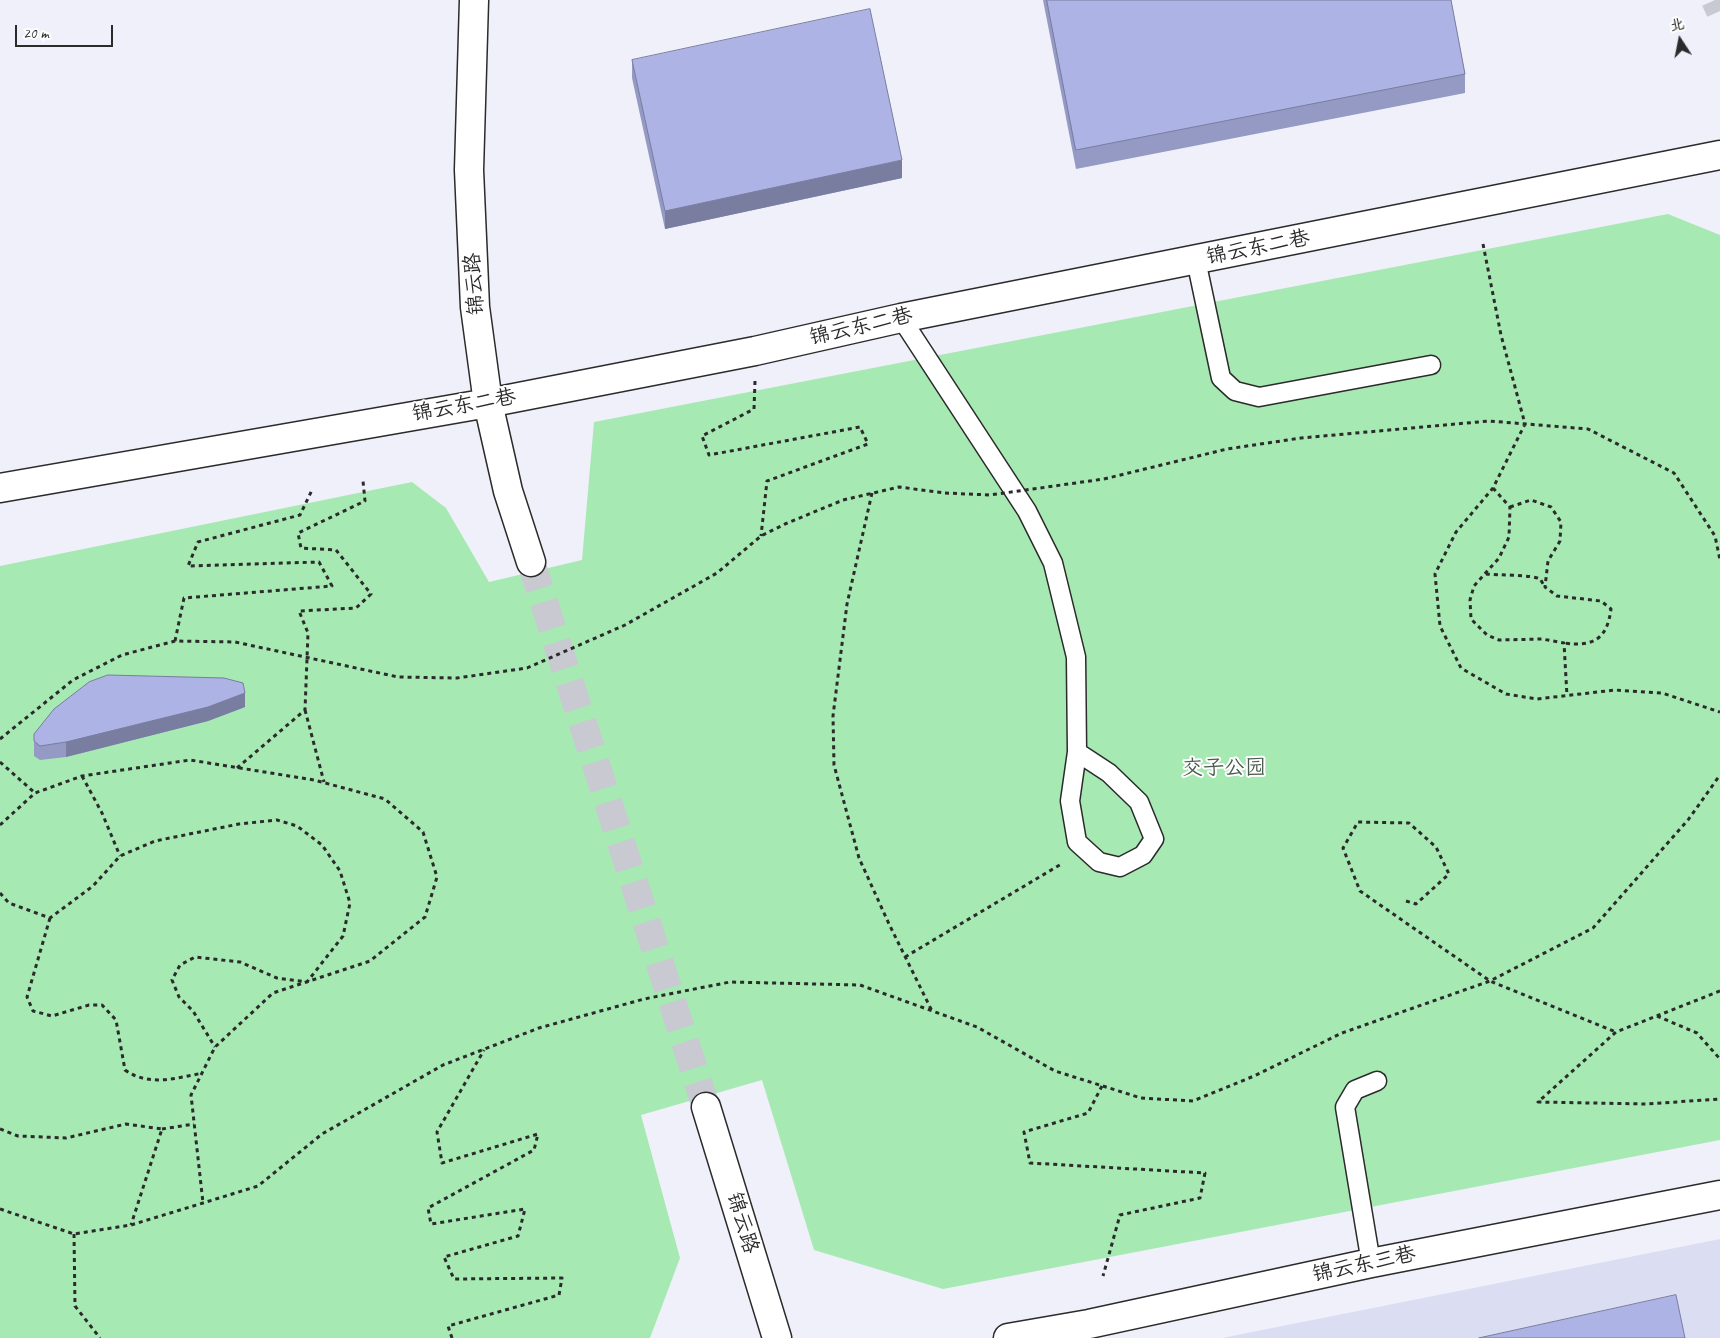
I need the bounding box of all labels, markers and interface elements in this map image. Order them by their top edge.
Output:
scale bar [18,15,115,47]
north arrow [1655,15,1705,65]
text: 北 [1669,15,1686,34]
text: 20 m [23,24,49,43]
street label: 锦云东二巷 [1204,226,1312,270]
street label: 锦云路 [460,252,490,316]
street label: 锦云东二巷 [807,303,915,351]
street label: 锦云东二巷 [410,384,518,428]
park label: 交子公园 [1182,755,1266,781]
street label: 锦云路 [721,1189,763,1257]
street label: 锦云东三巷 [1310,1242,1418,1288]

